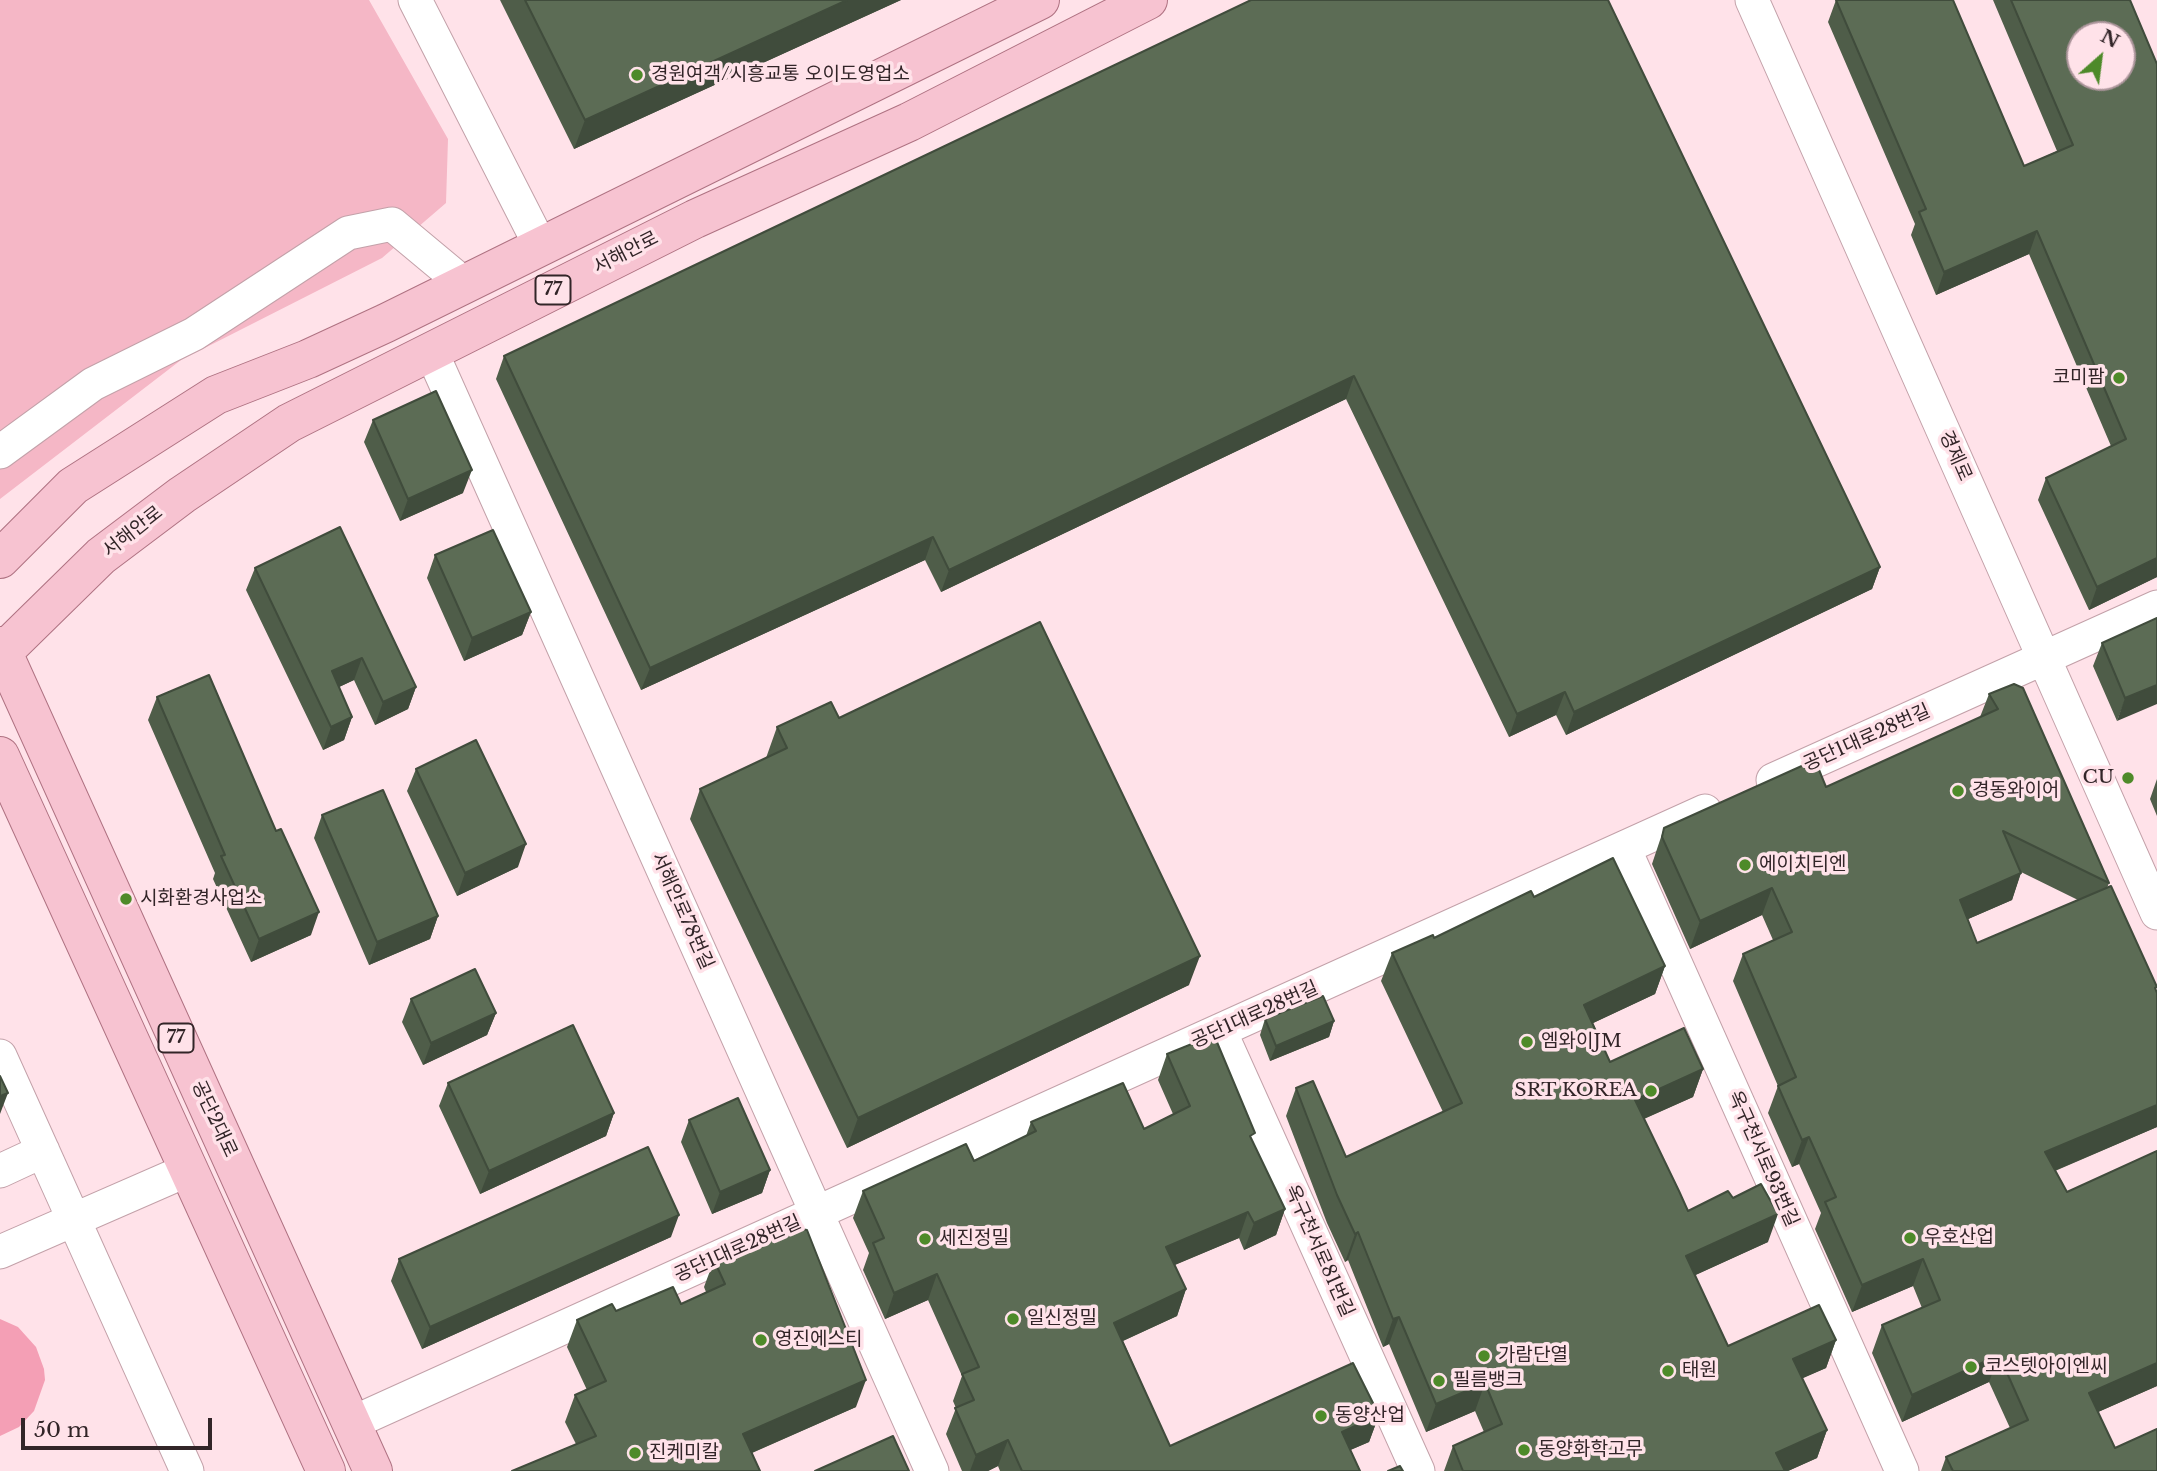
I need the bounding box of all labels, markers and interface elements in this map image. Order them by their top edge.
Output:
north arrow [2066,21,2136,91]
text: N [2097,24,2123,53]
place label: 경원여객/시흥교통 오이도영업소 [651,64,910,86]
marker: 경원여객/시흥교통 오이도영업소 [629,67,645,83]
street label: 서해안로 [590,227,662,279]
road number: 77 [536,276,570,304]
place label: 코미팜 [2053,367,2105,389]
marker: 코미팜 [2111,370,2127,386]
street label: 경제로 [1934,427,1976,485]
street label: 서해안로 [98,501,168,563]
street label: 공단1대로28번길 [1800,700,1934,776]
place label: CU [2082,767,2114,789]
marker: CU [2120,770,2136,786]
place label: 경동와이어 [1972,780,2059,802]
marker: 경동와이어 [1950,783,1966,799]
street label: 서해안로78번길 [646,849,718,973]
place label: 에이치티엔 [1759,854,1846,876]
marker: 에이치티엔 [1737,857,1753,873]
place label: 시화환경사업소 [140,888,262,910]
marker: 시화환경사업소 [118,891,134,907]
street label: 공단1대로28번길 [1188,977,1322,1053]
road number: 77 [158,1023,194,1052]
place label: 엠와이JM [1541,1031,1622,1053]
marker: 엠와이JM [1519,1034,1535,1050]
street label: 공단2대로 [186,1077,242,1161]
place label: SRT KOREA [1514,1080,1637,1102]
marker: SRT KOREA [1643,1083,1659,1099]
street label: 옥구천서로93번길 [1723,1088,1803,1230]
street label: 옥구천서로81번길 [1280,1181,1358,1321]
street label: 공단1대로28번길 [671,1211,805,1287]
place label: 우호산업 [1924,1227,1994,1249]
place label: 세진정밀 [939,1228,1009,1250]
marker: 우호산업 [1902,1230,1918,1246]
marker: 세진정밀 [917,1231,933,1247]
place label: 일신정밀 [1027,1308,1097,1330]
marker: 일신정밀 [1005,1311,1021,1327]
place label: 영진에스티 [775,1329,862,1351]
marker: 영진에스티 [753,1332,769,1348]
place label: 가람단열 [1498,1345,1568,1367]
marker: 가람단열 [1476,1348,1492,1364]
place label: 코스텟아이엔씨 [1985,1356,2107,1378]
marker: 코스텟아이엔씨 [1963,1359,1979,1375]
place label: 태원 [1682,1360,1717,1382]
marker: 태원 [1660,1363,1676,1379]
place label: 필름뱅크 [1453,1370,1523,1392]
marker: 필름뱅크 [1431,1373,1447,1389]
scale bar [24,1404,215,1448]
place label: 동양산업 [1335,1405,1405,1427]
marker: 동양산업 [1313,1408,1329,1424]
text: 50 m [34,1417,89,1443]
place label: 동양화학고무 [1538,1439,1643,1461]
place label: 진케미칼 [649,1442,719,1464]
marker: 동양화학고무 [1516,1442,1532,1458]
marker: 진케미칼 [627,1445,643,1461]

